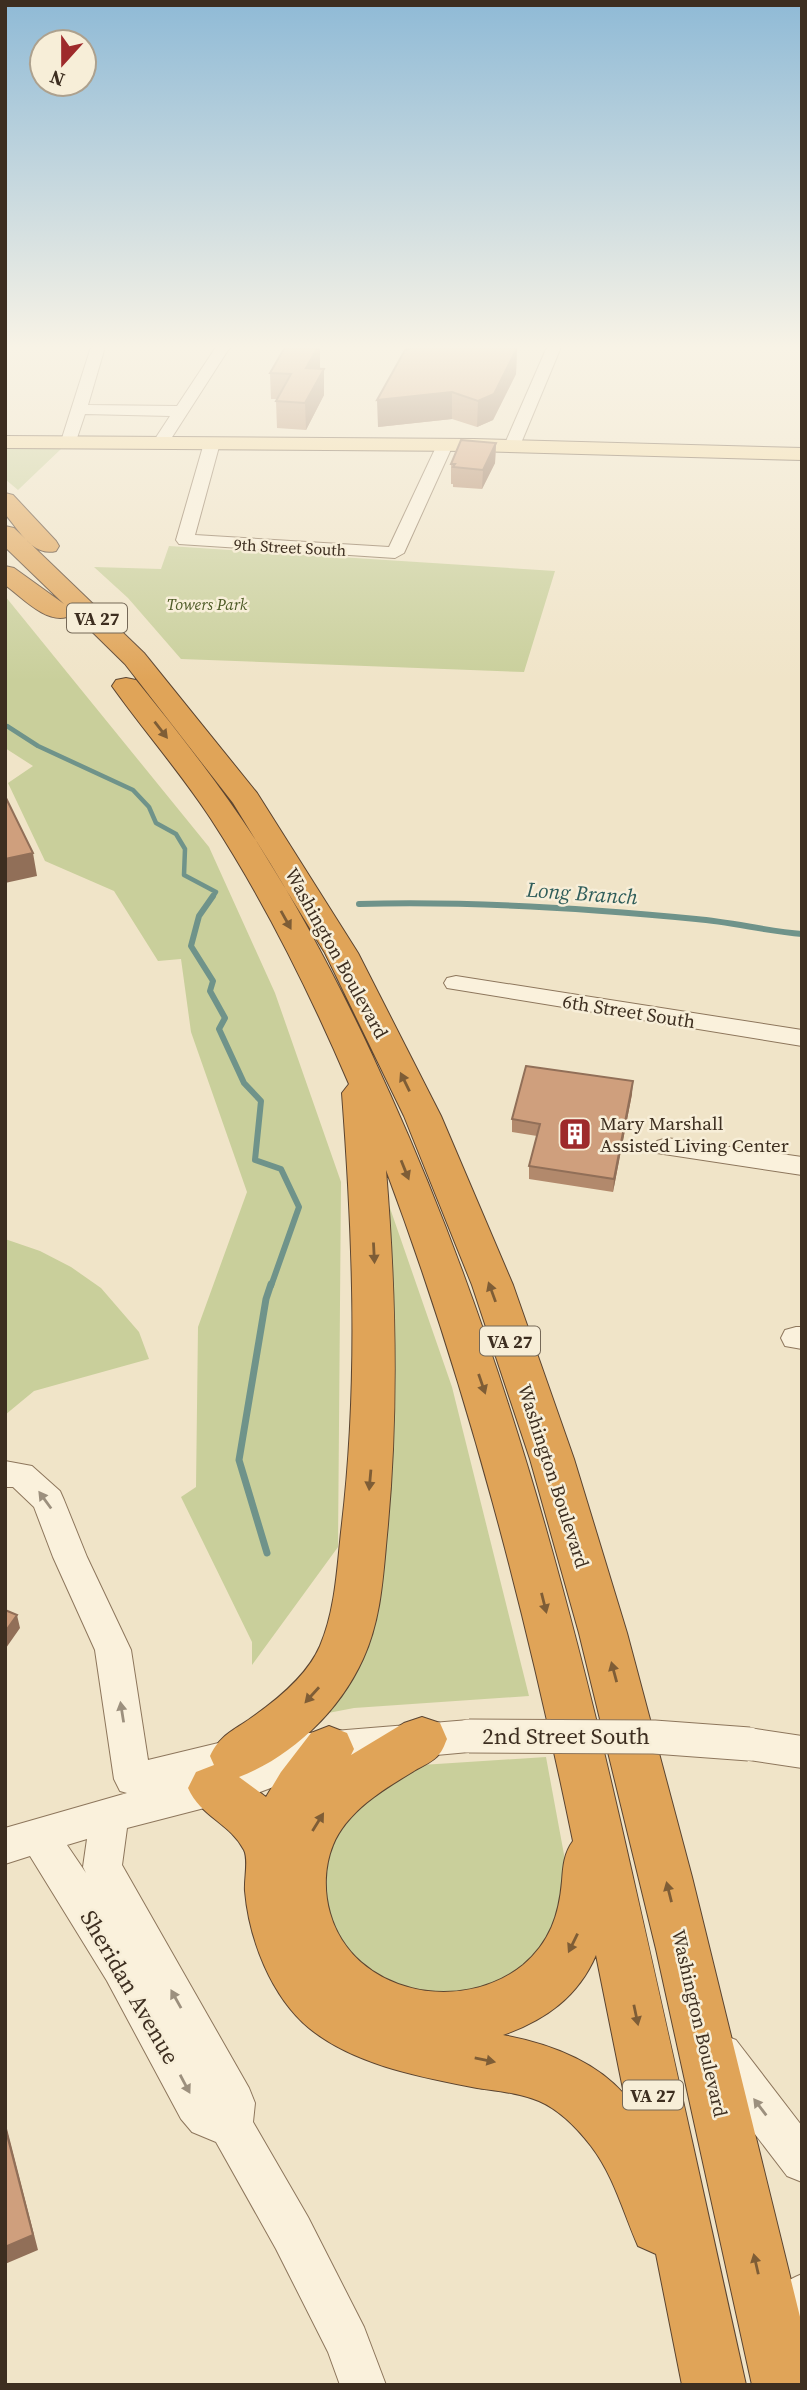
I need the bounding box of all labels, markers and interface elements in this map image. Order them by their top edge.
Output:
north arrow [28,28,98,98]
text: N [46,64,68,93]
street label: 9th Street South [233,533,347,561]
park label: Towers Park [167,593,248,615]
road number: VA 27 [67,604,127,632]
one-way arrow [153,721,168,738]
street label: Washington Boulevard [279,863,395,1043]
water label: Long Branch [524,875,639,911]
one-way arrow [280,910,292,930]
street label: 6th Street South [561,988,697,1034]
one-way arrow [400,1072,411,1092]
place label: Mary Marshall Assisted Living Center [600,1110,789,1158]
building icon: Mary Marshall Assisted Living Center [556,1115,594,1153]
one-way arrow [399,1160,411,1180]
one-way arrow [368,1242,379,1264]
one-way arrow [487,1281,498,1302]
road number: VA 27 [480,1326,540,1356]
one-way arrow [478,1373,488,1394]
street label: Washington Boulevard [512,1381,596,1571]
one-way arrow [364,1469,375,1491]
one-way arrow [38,1491,52,1509]
one-way arrow [539,1592,550,1614]
one-way arrow [608,1661,618,1682]
one-way arrow [304,1686,320,1704]
one-way arrow [116,1700,127,1722]
street label: 2nd Street South [482,1720,650,1752]
one-way arrow [312,1812,325,1832]
one-way arrow [664,1881,675,1903]
street label: Sheridan Avenue [73,1904,187,2070]
street label: Washington Boulevard [666,1927,734,2119]
one-way arrow [567,1933,579,1953]
one-way arrow [170,1990,182,2009]
one-way arrow [630,2004,641,2026]
one-way arrow [474,2055,496,2066]
one-way arrow [180,2074,191,2094]
road number: VA 27 [623,2080,683,2110]
one-way arrow [753,2098,767,2116]
one-way arrow [750,2252,761,2274]

